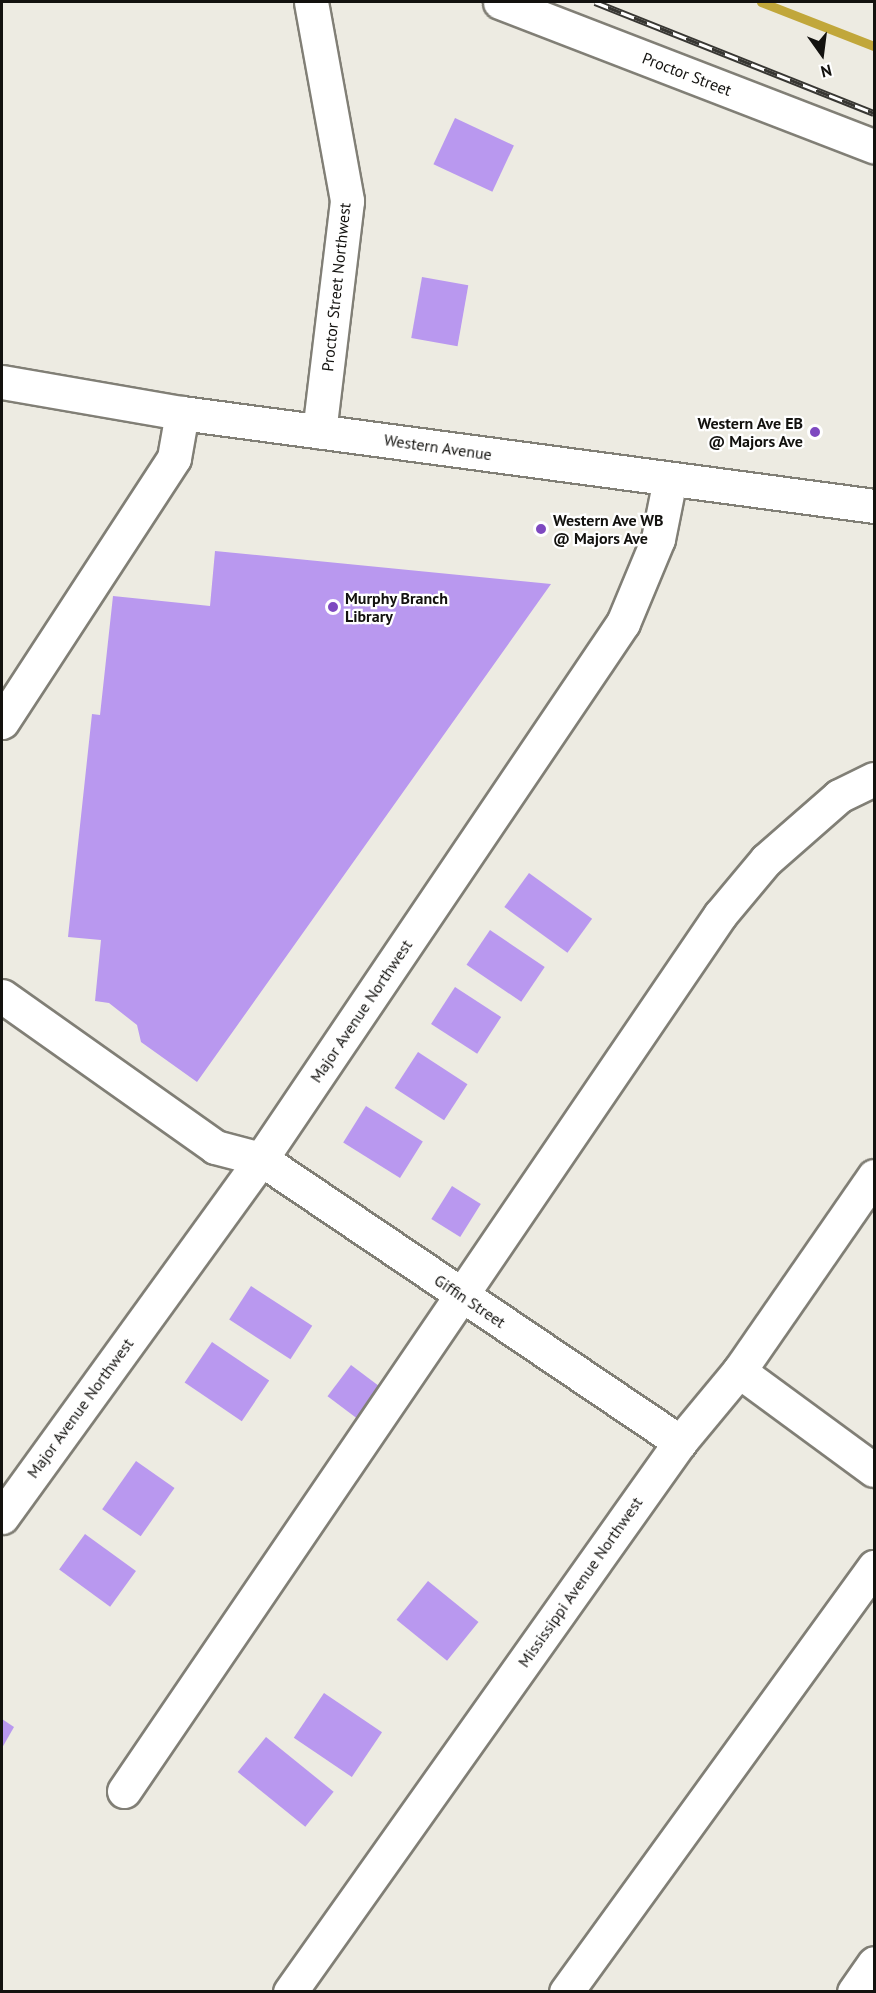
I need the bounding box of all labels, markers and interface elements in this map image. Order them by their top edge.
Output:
north arrow [792,24,852,84]
street label: Proctor Street [640,48,734,100]
text: N [819,60,834,82]
street label: Proctor Street Northwest [318,202,354,372]
place label: Western Ave EB @ Majors Ave [697,413,803,451]
marker: Western Ave EB @ Majors Ave [808,425,822,439]
street label: Western Avenue [383,430,493,464]
place label: Western Ave WB @ Majors Ave [553,510,665,548]
marker: Western Ave WB @ Majors Ave [534,522,548,536]
place label: Murphy Branch Library [345,588,448,626]
marker: Murphy Branch Library [326,600,340,614]
street label: Major Avenue Northwest [306,936,416,1086]
street label: Giffin Street [431,1270,509,1332]
street label: Major Avenue Northwest [23,1334,137,1482]
street label: Mississippi Avenue Northwest [514,1493,646,1671]

